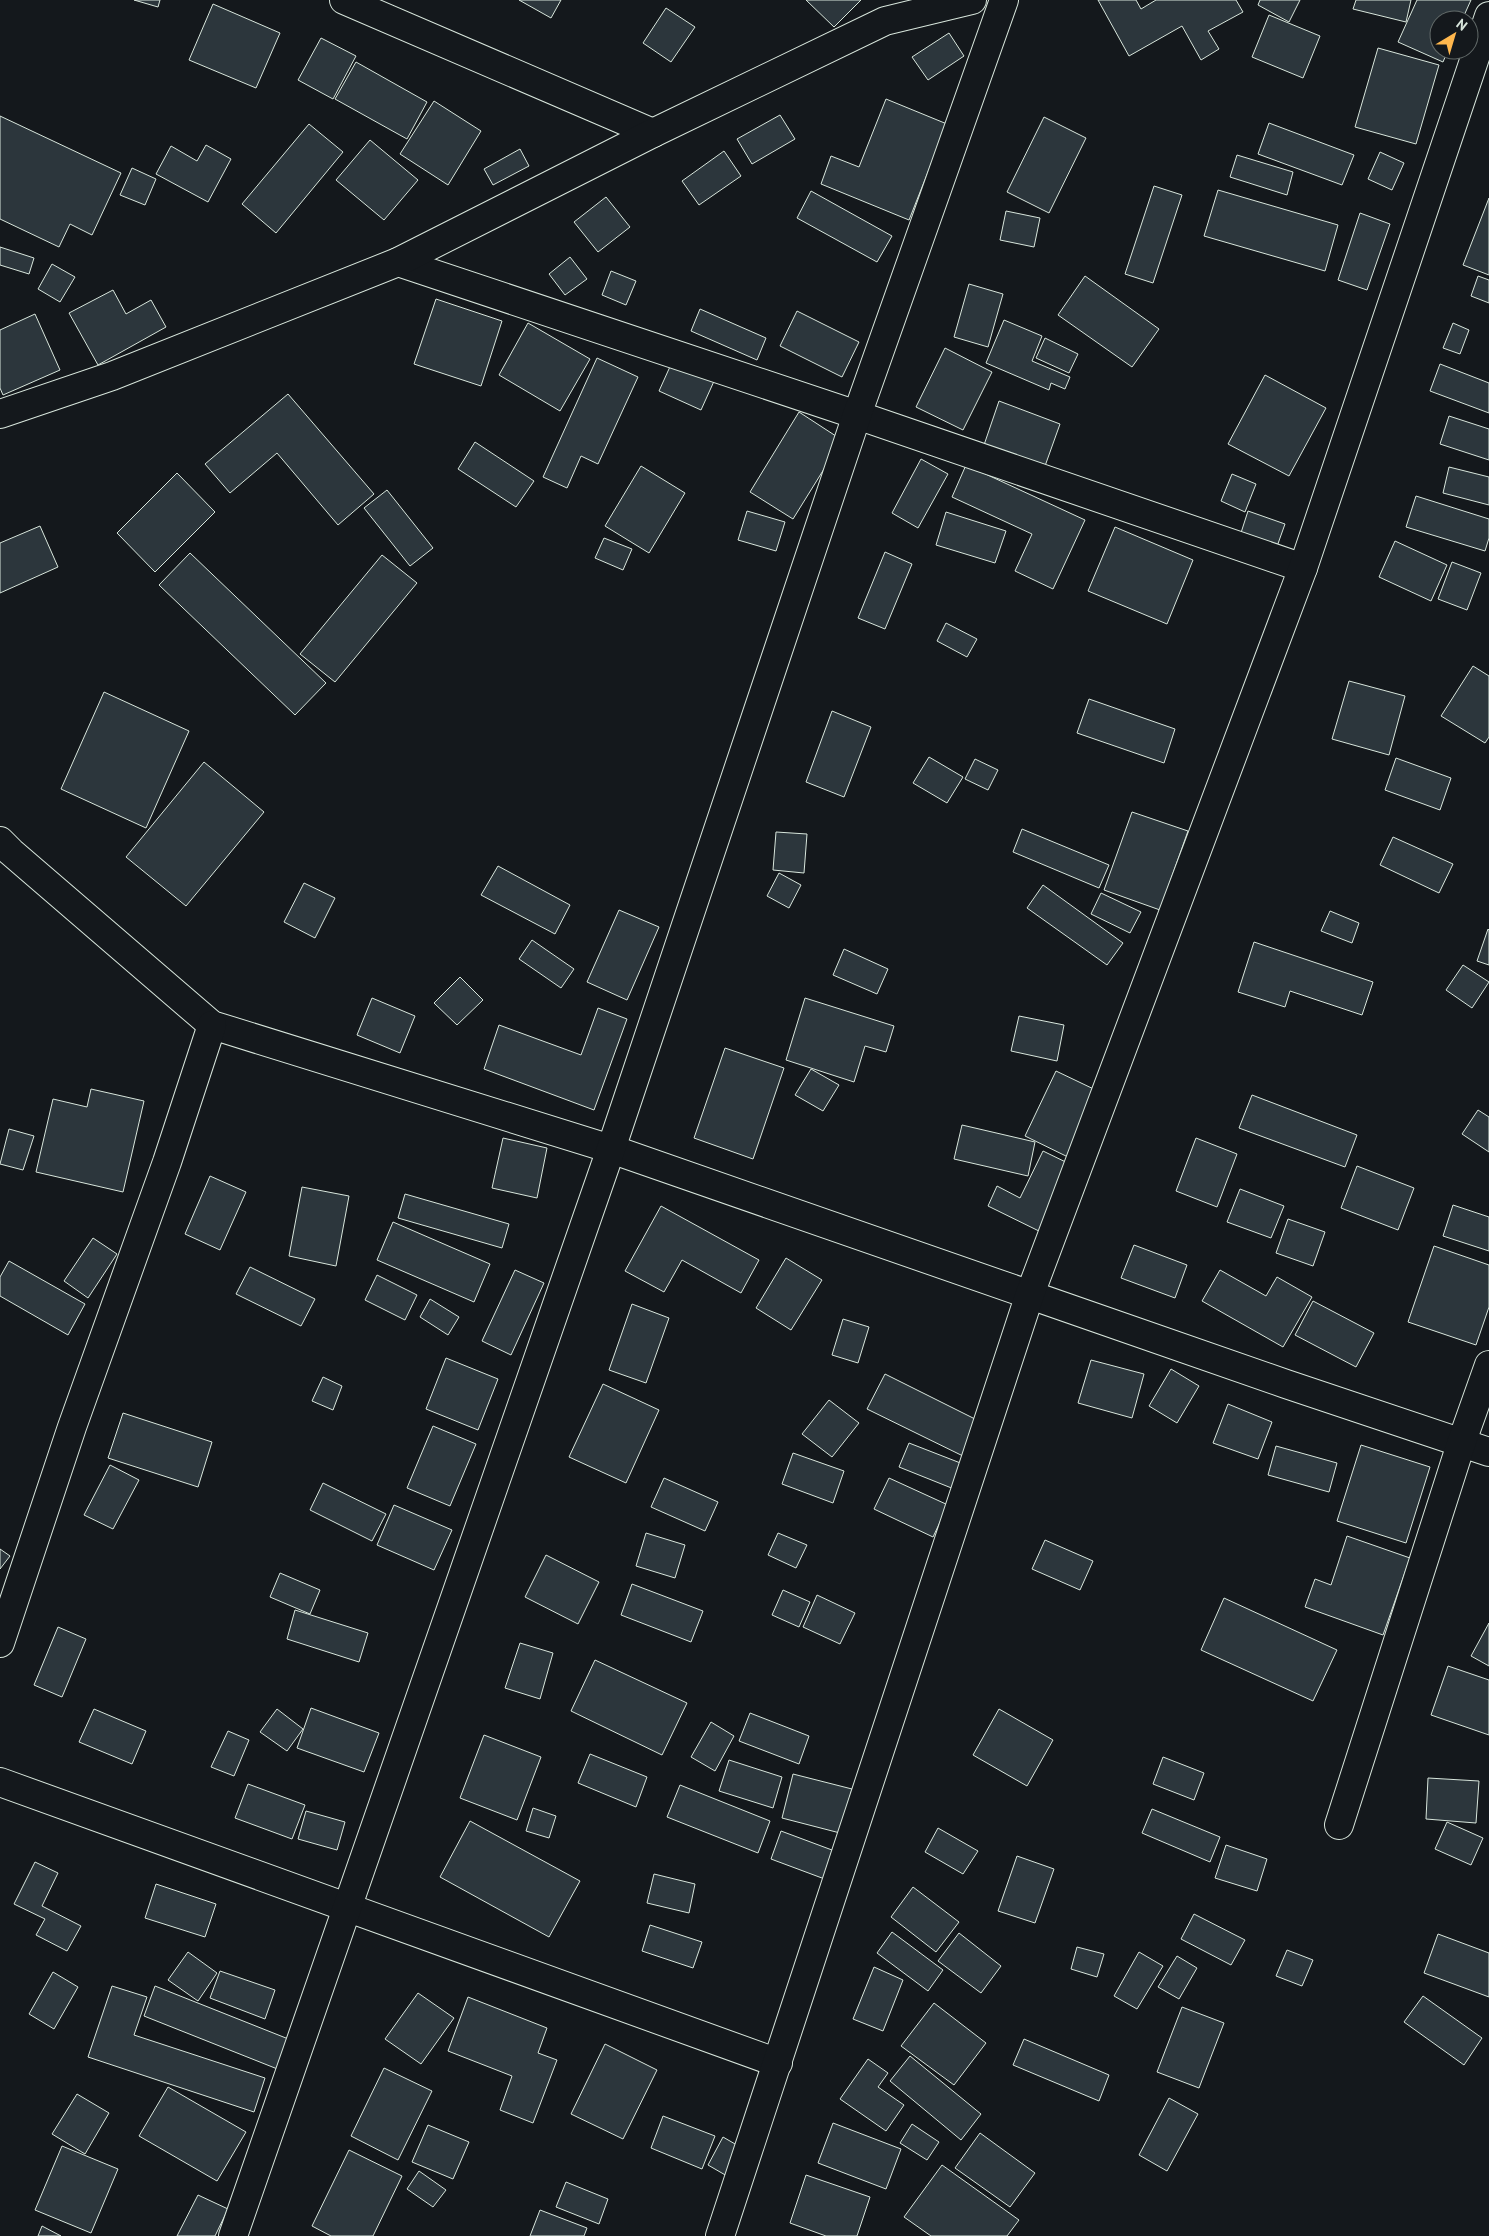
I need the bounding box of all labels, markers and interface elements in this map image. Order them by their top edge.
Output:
north arrow [1429,10,1479,60]
text: N [1453,15,1471,35]

